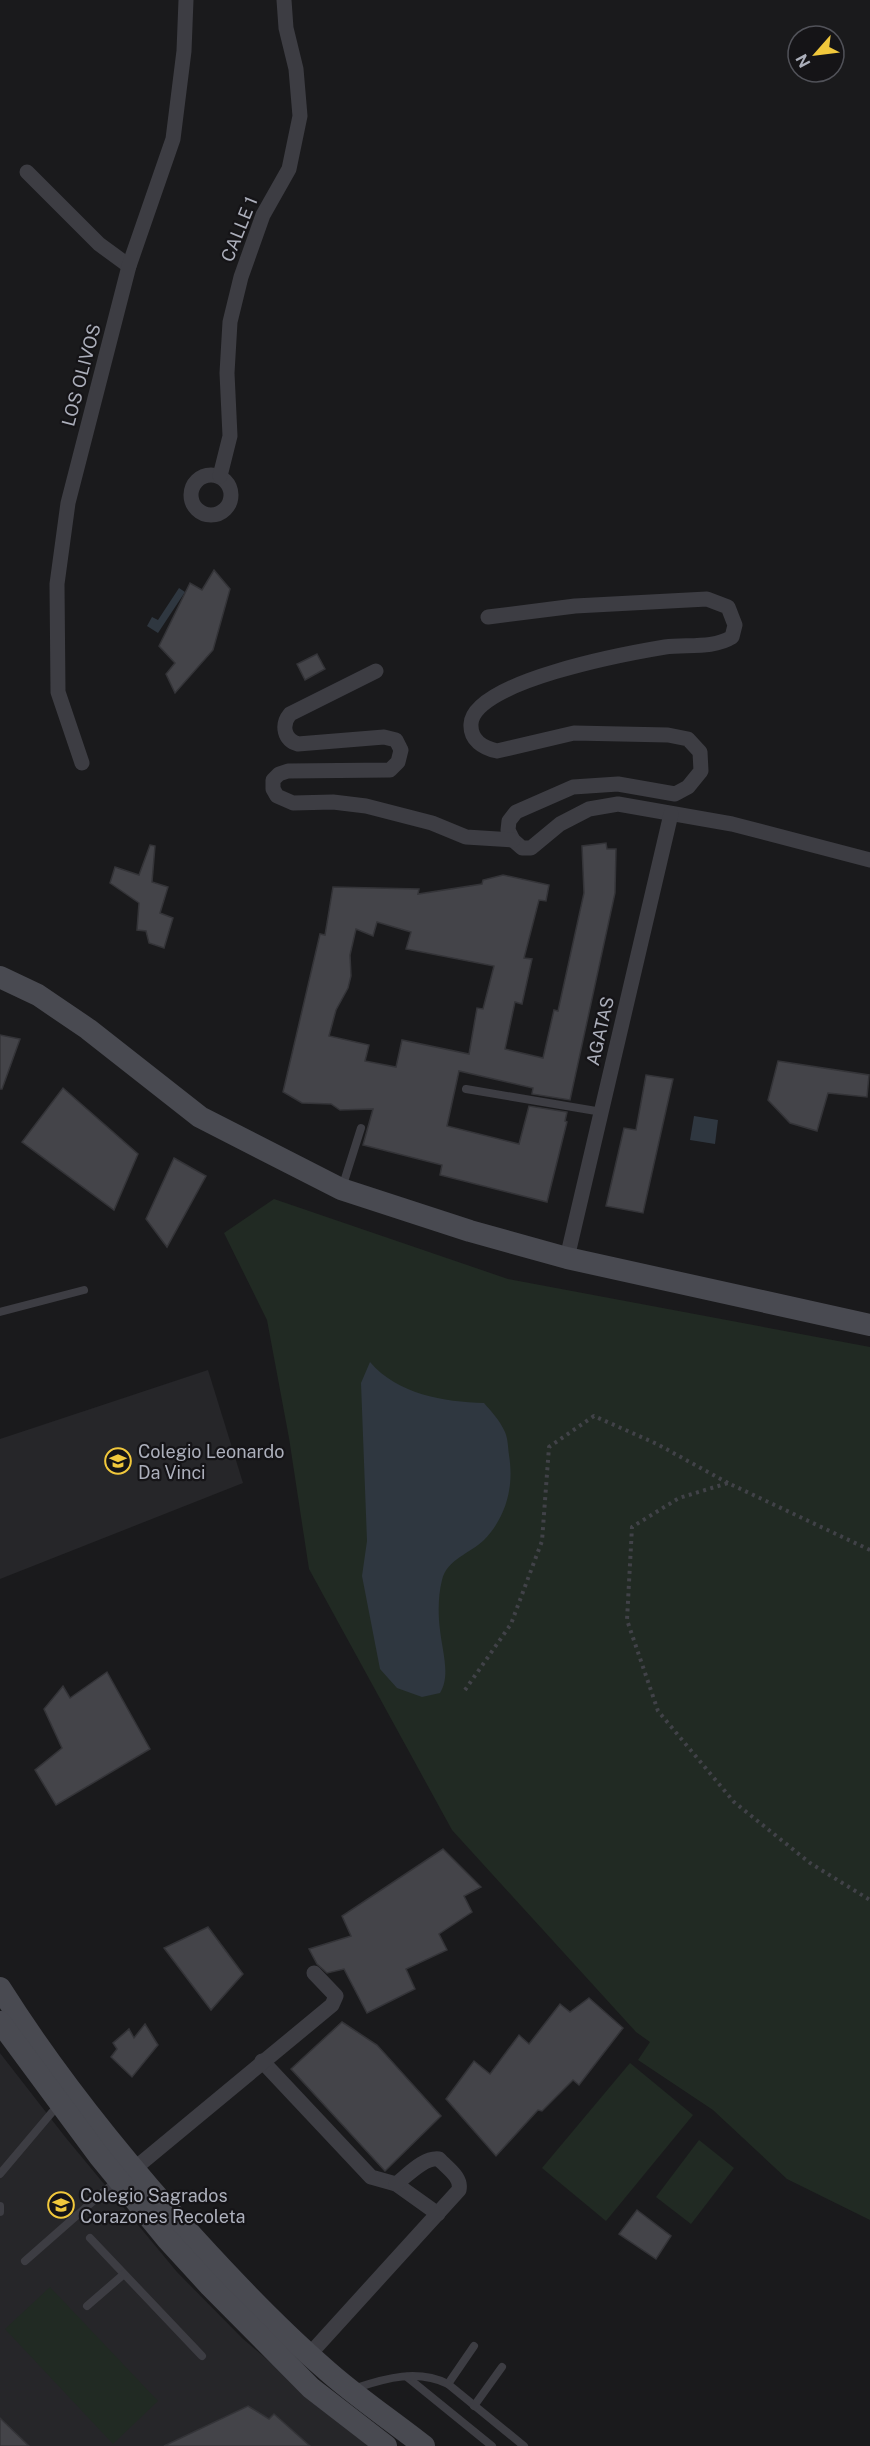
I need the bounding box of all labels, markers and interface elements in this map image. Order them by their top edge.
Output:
north arrow [786,24,846,84]
text: N [792,51,815,71]
street label: CALLE 1 [216,193,262,265]
street label: LOS OLIVOS [57,321,105,429]
street label: AGATAS [582,994,618,1068]
place label: Colegio Leonardo Da Vinci [138,1441,284,1483]
school or university icon: Colegio Leonardo Da Vinci [103,1446,133,1476]
place label: Colegio Sagrados Corazones Recoleta [80,2185,246,2227]
school or university icon: Colegio Sagrados Corazones Recoleta [46,2190,76,2220]

